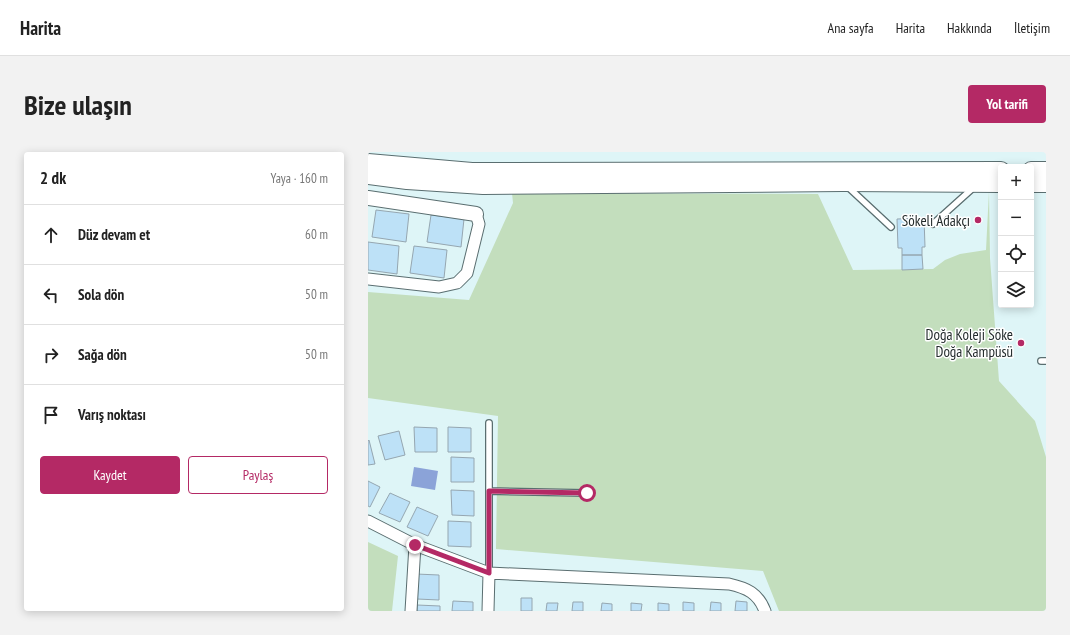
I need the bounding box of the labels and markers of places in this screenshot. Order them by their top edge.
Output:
place label: Sökeli Adakçı [902,211,970,230]
marker: Sökeli Adakçı [973,215,983,225]
place label: Doğa Koleji Söke Doğa Kampüsü [926,325,1013,361]
marker: Doğa Koleji Söke Doğa Kampüsü [1016,338,1026,348]

